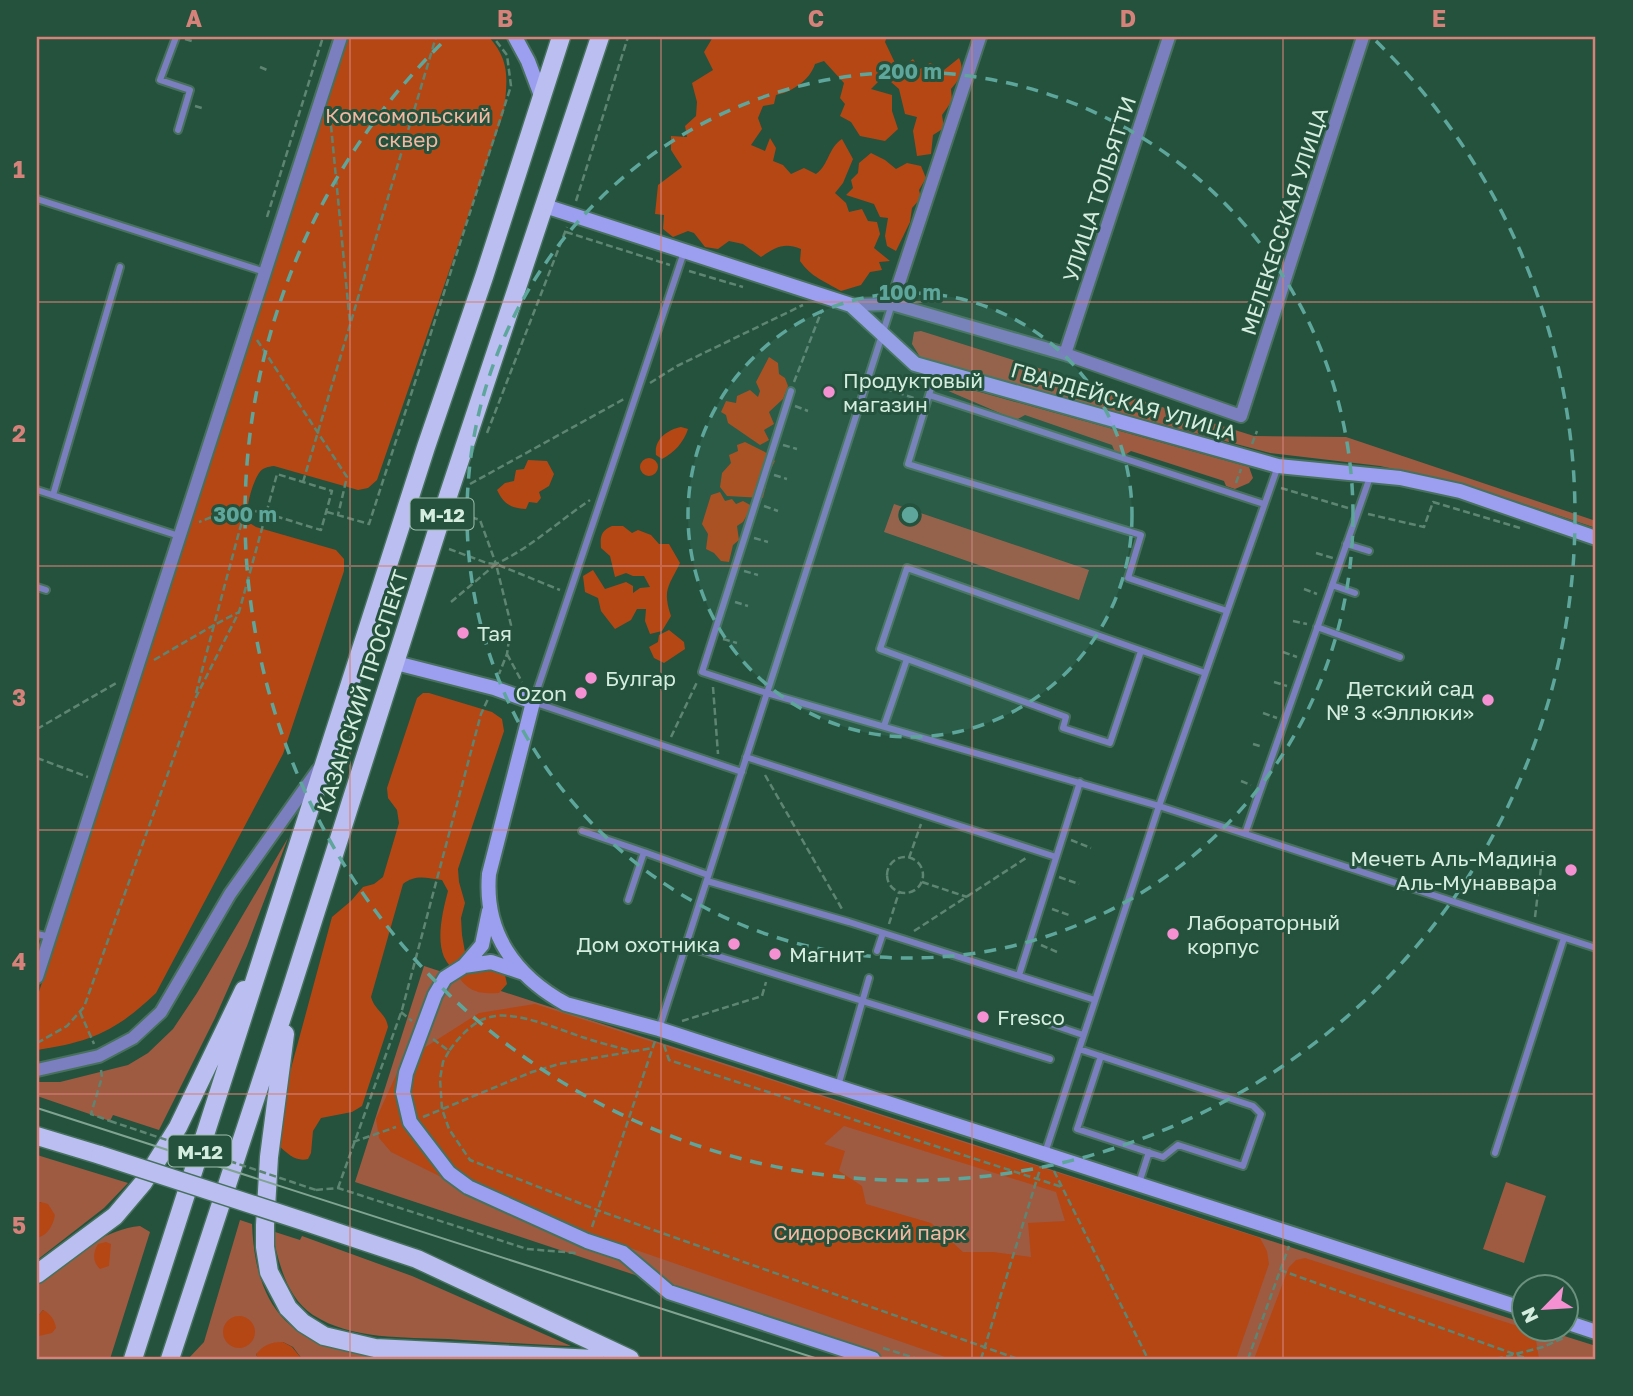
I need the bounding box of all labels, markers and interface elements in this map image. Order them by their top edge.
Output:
text: A [186,4,203,32]
text: B [497,4,513,32]
text: C [808,4,824,32]
text: D [1120,4,1136,32]
text: E [1432,4,1446,32]
text: 200 m [878,58,942,84]
street label: УЛИЦА ТОЛЬЯТТИ [1057,93,1141,285]
park label: Комсомольский сквер [325,102,491,152]
street label: МЕЛЕКЕССКАЯ УЛИЦА [1235,104,1333,338]
text: 1 [13,155,25,183]
text: 100 m [879,279,941,305]
street label: ГВАРДЕЙСКАЯ УЛИЦА [1008,356,1240,446]
place label: Продуктовый магазин [843,367,983,417]
marker: Продуктовый магазин [821,384,837,400]
text: 2 [12,419,26,447]
road number: М-12 [410,499,474,530]
text: 300 m [213,501,277,527]
centre of rings [898,503,922,527]
street label: КАЗАНСКИЙ ПРОСПЕКТ [310,566,414,816]
place label: Тая [477,620,512,646]
marker: Тая [455,625,471,641]
place label: Булгар [605,665,676,691]
marker: Булгар [583,670,599,686]
place label: Детский сад № 3 «Эллюки» [1326,675,1474,725]
place label: Ozon [515,680,567,706]
text: 3 [12,683,26,711]
marker: Ozon [573,685,589,701]
marker: Детский сад № 3 «Эллюки» [1480,692,1496,708]
place label: Мечеть Аль-Мадина Аль-Мунаввара [1350,845,1557,895]
marker: Мечеть Аль-Мадина Аль-Мунаввара [1563,862,1579,878]
place label: Лабораторный корпус [1187,909,1340,959]
marker: Лабораторный корпус [1165,926,1181,942]
place label: Дом охотника [577,931,720,957]
marker: Дом охотника [726,936,742,952]
place label: Магнит [789,941,865,967]
marker: Магнит [767,946,783,962]
text: 4 [12,947,26,975]
place label: Fresco [997,1004,1065,1030]
marker: Fresco [975,1009,991,1025]
road number: М-12 [168,1135,232,1166]
text: 5 [12,1211,26,1239]
park label: Сидоровский парк [773,1219,967,1245]
north arrow [1510,1274,1580,1344]
text: N [1516,1304,1543,1327]

